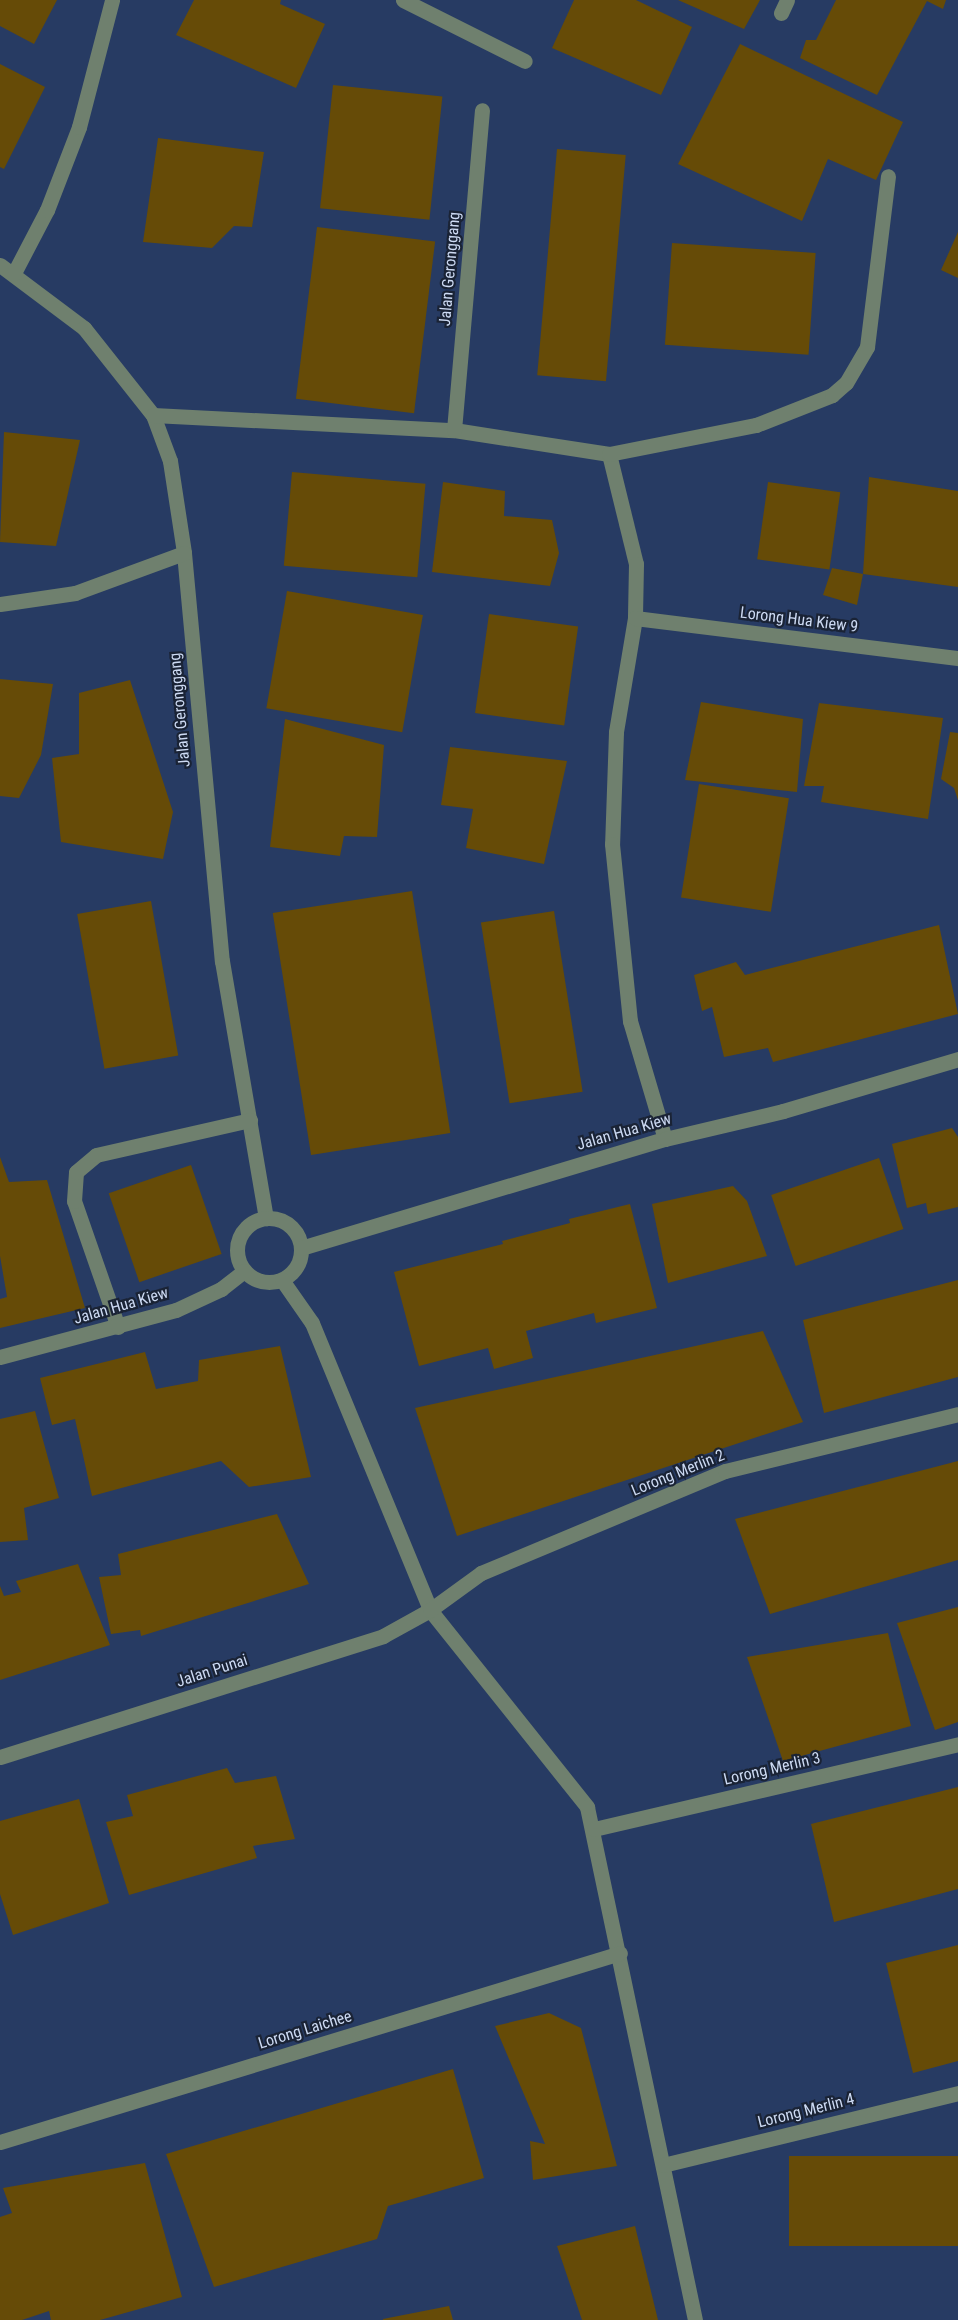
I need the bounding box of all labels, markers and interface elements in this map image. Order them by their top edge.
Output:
street label: Jalan Geronggang [435,211,465,327]
street label: Lorong Hua Kiew 9 [739,603,859,637]
street label: Jalan Geronggang [165,652,195,768]
street label: Jalan Hua Kiew [575,1109,673,1155]
street label: Jalan Hua Kiew [72,1283,170,1329]
street label: Lorong Merlin 2 [629,1446,727,1500]
street label: Jalan Punai [174,1650,250,1692]
street label: Lorong Merlin 3 [722,1749,822,1789]
street label: Lorong Laichee [256,2007,354,2053]
street label: Lorong Merlin 4 [756,2090,856,2132]

